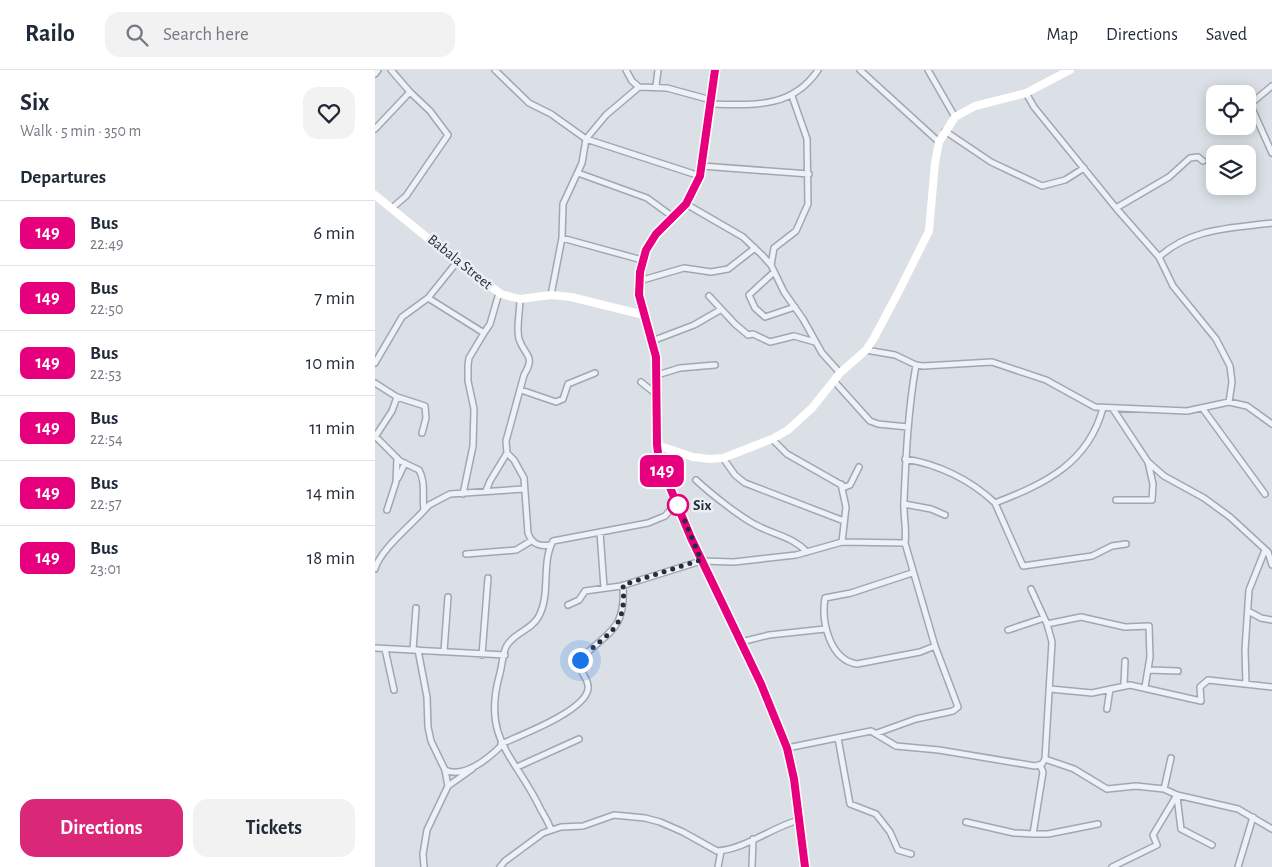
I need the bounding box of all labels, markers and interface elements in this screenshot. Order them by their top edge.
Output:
search box [105,12,455,57]
icon: search [123,21,151,49]
text: Railo [25,22,75,46]
text: Search here [163,25,249,44]
text: Map [1047,26,1078,44]
text: Directions [1106,26,1178,44]
text: Saved [1206,26,1247,44]
map controls [1206,85,1256,195]
button: locate [1206,85,1256,135]
button: heart [303,87,355,139]
text: Six [20,91,49,115]
text: Walk · 5 min · 350 m [20,123,141,139]
button: layers [1206,145,1256,195]
text: Departures [20,168,106,187]
text: Bus [90,214,118,233]
text: 149 [35,224,60,242]
text: 6 min [313,224,355,243]
street label: Babala Street [425,232,495,293]
text: 22:49 [90,236,123,252]
text: Bus [90,279,118,298]
text: 149 [35,289,60,307]
text: 7 min [314,289,355,308]
text: 22:50 [90,301,123,317]
text: Bus [90,344,118,363]
text: 149 [35,354,60,372]
text: 10 min [306,354,355,373]
text: 22:53 [90,366,122,382]
text: Bus [90,409,118,428]
text: 149 [35,419,60,437]
text: 11 min [309,419,355,438]
text: 22:54 [90,431,123,447]
line badge: 149 [633,455,691,487]
text: 149 [650,462,674,480]
text: Bus [90,474,118,493]
text: 149 [35,484,60,502]
text: 14 min [307,484,355,503]
marker: Six [667,494,689,516]
text: 22:57 [90,496,122,512]
place label: Six [693,498,711,513]
text: Bus [90,539,118,558]
text: 149 [35,549,60,567]
text: 18 min [307,549,355,568]
text: 23:01 [90,561,122,577]
your location [568,648,593,673]
button: Directions [20,799,183,857]
button: Tickets [193,799,355,857]

